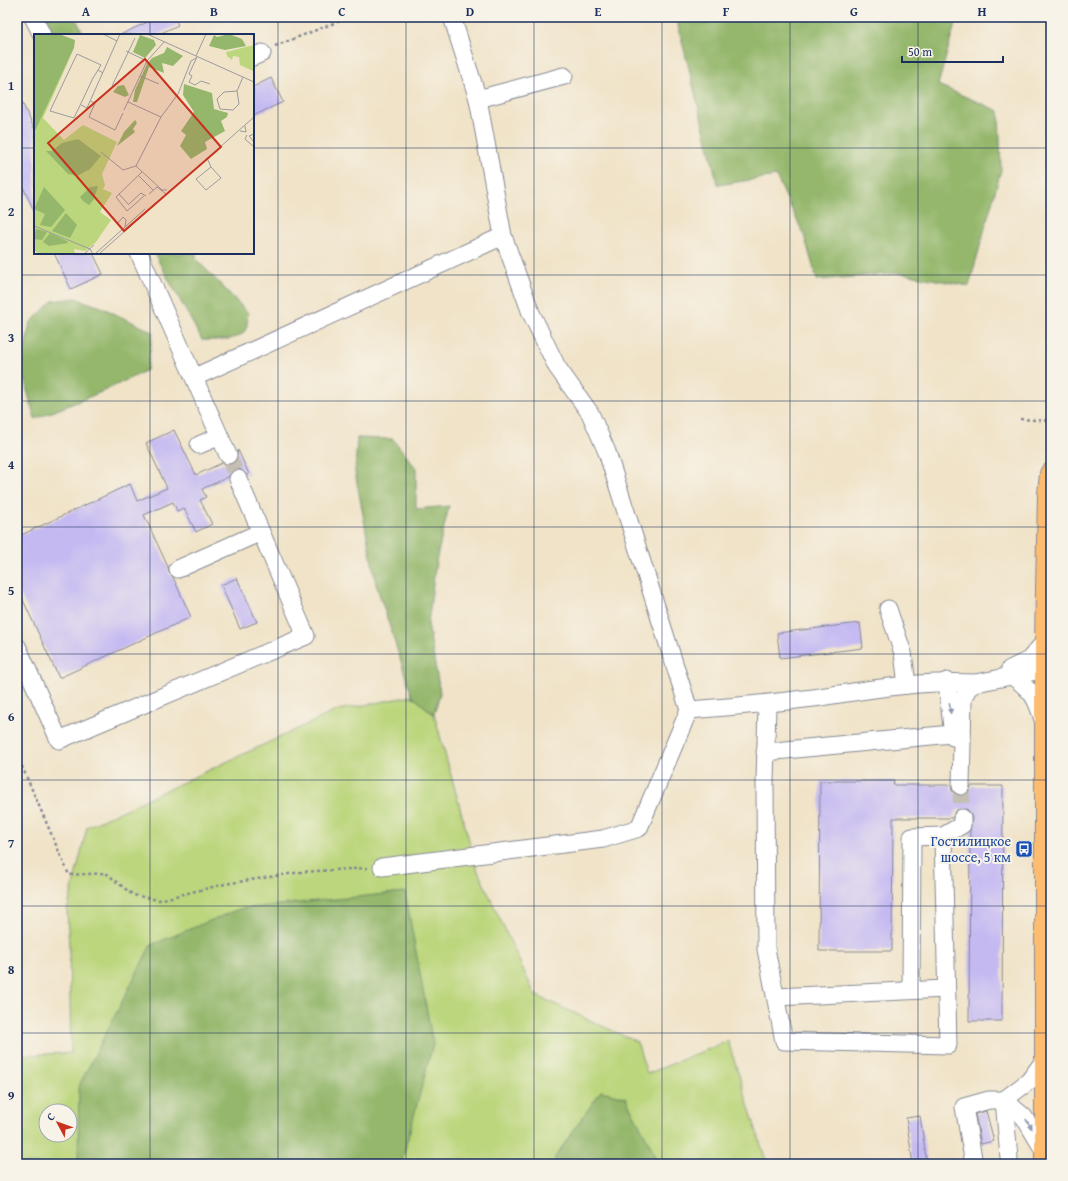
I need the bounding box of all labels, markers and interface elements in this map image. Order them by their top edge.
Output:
text: A [82,2,91,21]
text: B [210,2,218,21]
text: C [338,2,346,21]
text: D [466,2,474,21]
text: E [595,2,602,21]
text: F [723,2,730,21]
text: G [850,2,858,21]
text: H [977,2,987,21]
inset map [34,34,254,254]
scale bar [902,38,1003,64]
text: 50 m [908,43,932,60]
text: 1 [8,76,14,95]
text: 2 [8,202,15,221]
text: 3 [8,328,14,347]
text: 4 [8,455,15,474]
text: 5 [8,581,15,600]
one-way arrow [947,702,953,714]
text: 6 [8,707,15,726]
place label: Гостилицкое шоссе, 5 км [931,831,1011,867]
text: 7 [8,834,15,853]
bus stop icon: Гостилицкое шоссе, 5 км [1014,839,1034,859]
text: 8 [8,960,15,979]
text: 9 [8,1086,15,1105]
north arrow [38,1103,78,1143]
text: С [42,1109,59,1124]
one-way arrow [1025,1119,1033,1130]

